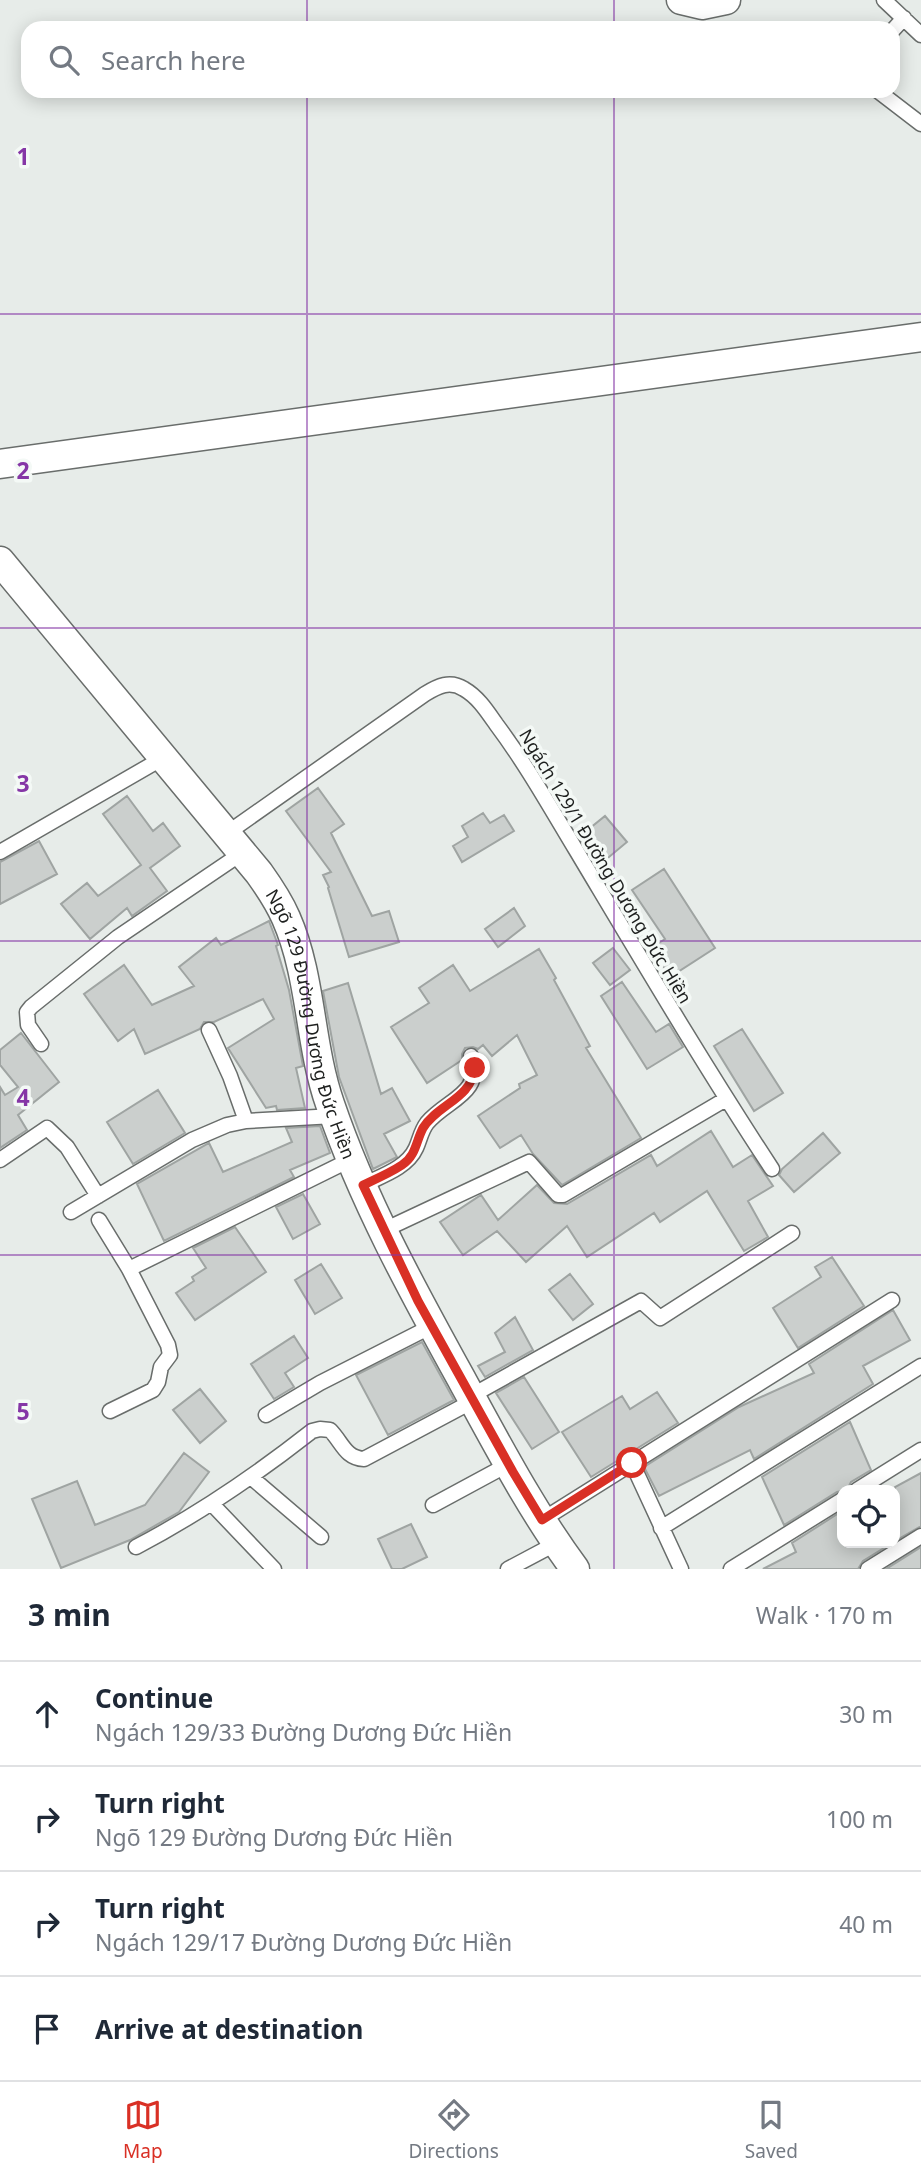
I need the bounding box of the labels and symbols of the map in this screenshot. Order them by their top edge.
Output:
text: 1 [16,140,30,172]
text: 2 [16,454,30,486]
street label: Ngách 129/1 Đường Dương Đức Hiền [514,724,698,1008]
text: 3 [16,767,30,799]
street label: Ngõ 129 Đường Dương Đức Hiền [261,884,361,1162]
route end [459,1052,490,1083]
text: 4 [16,1081,30,1113]
text: 5 [16,1395,30,1427]
route start [616,1447,647,1478]

